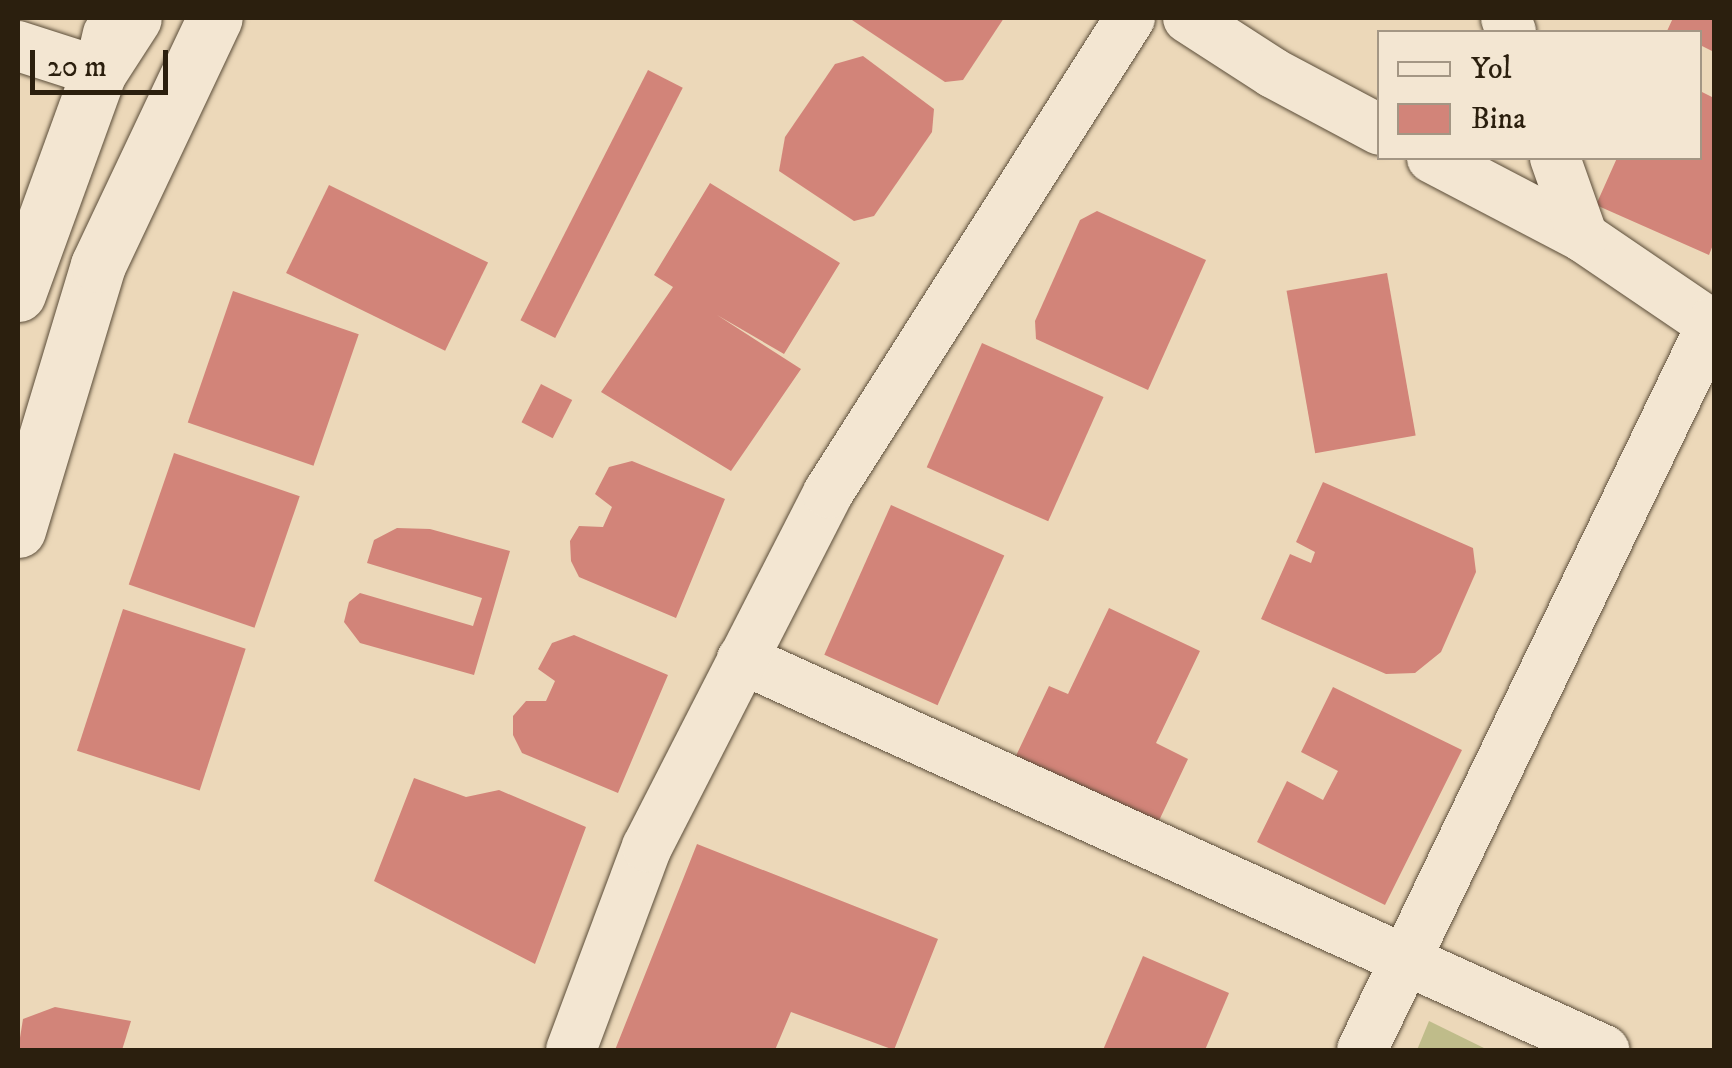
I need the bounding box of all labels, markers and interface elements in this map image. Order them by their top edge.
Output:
scale bar [35,30,172,92]
legend [1377,30,1702,160]
text: 20 m [47,49,107,86]
text: Yol [1471,51,1512,88]
text: Bina [1471,101,1526,138]

